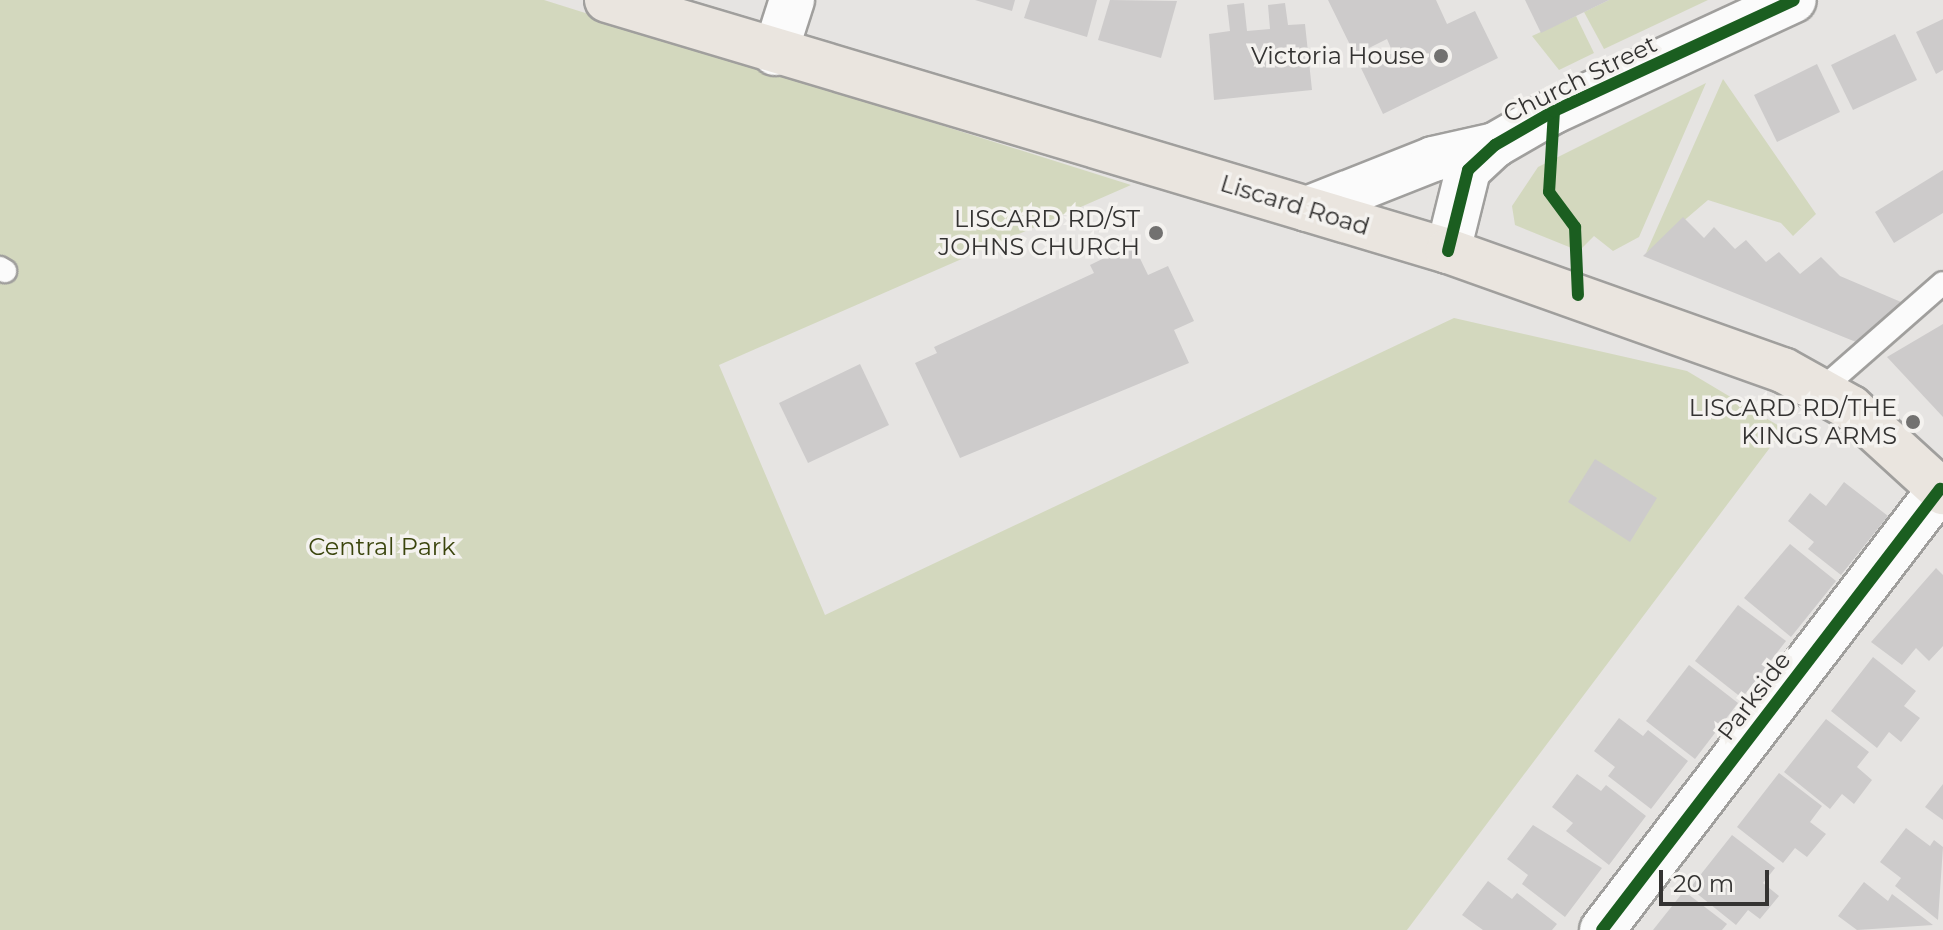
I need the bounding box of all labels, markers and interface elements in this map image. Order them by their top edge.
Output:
street label: Church Street [1499,29,1661,129]
place label: Victoria House [1251,42,1425,70]
marker: Victoria House [1432,47,1450,65]
street label: Liscard Road [1217,169,1373,241]
place label: LISCARD RD/ST JOHNS CHURCH [938,205,1140,261]
marker: LISCARD RD/ST JOHNS CHURCH [1147,224,1165,242]
place label: LISCARD RD/THE KINGS ARMS [1689,394,1897,450]
marker: LISCARD RD/THE KINGS ARMS [1904,413,1922,431]
park label: Central Park [308,533,456,561]
street label: Parkside [1711,646,1797,746]
scale bar [1663,854,1773,904]
text: 20 m [1673,869,1734,898]

